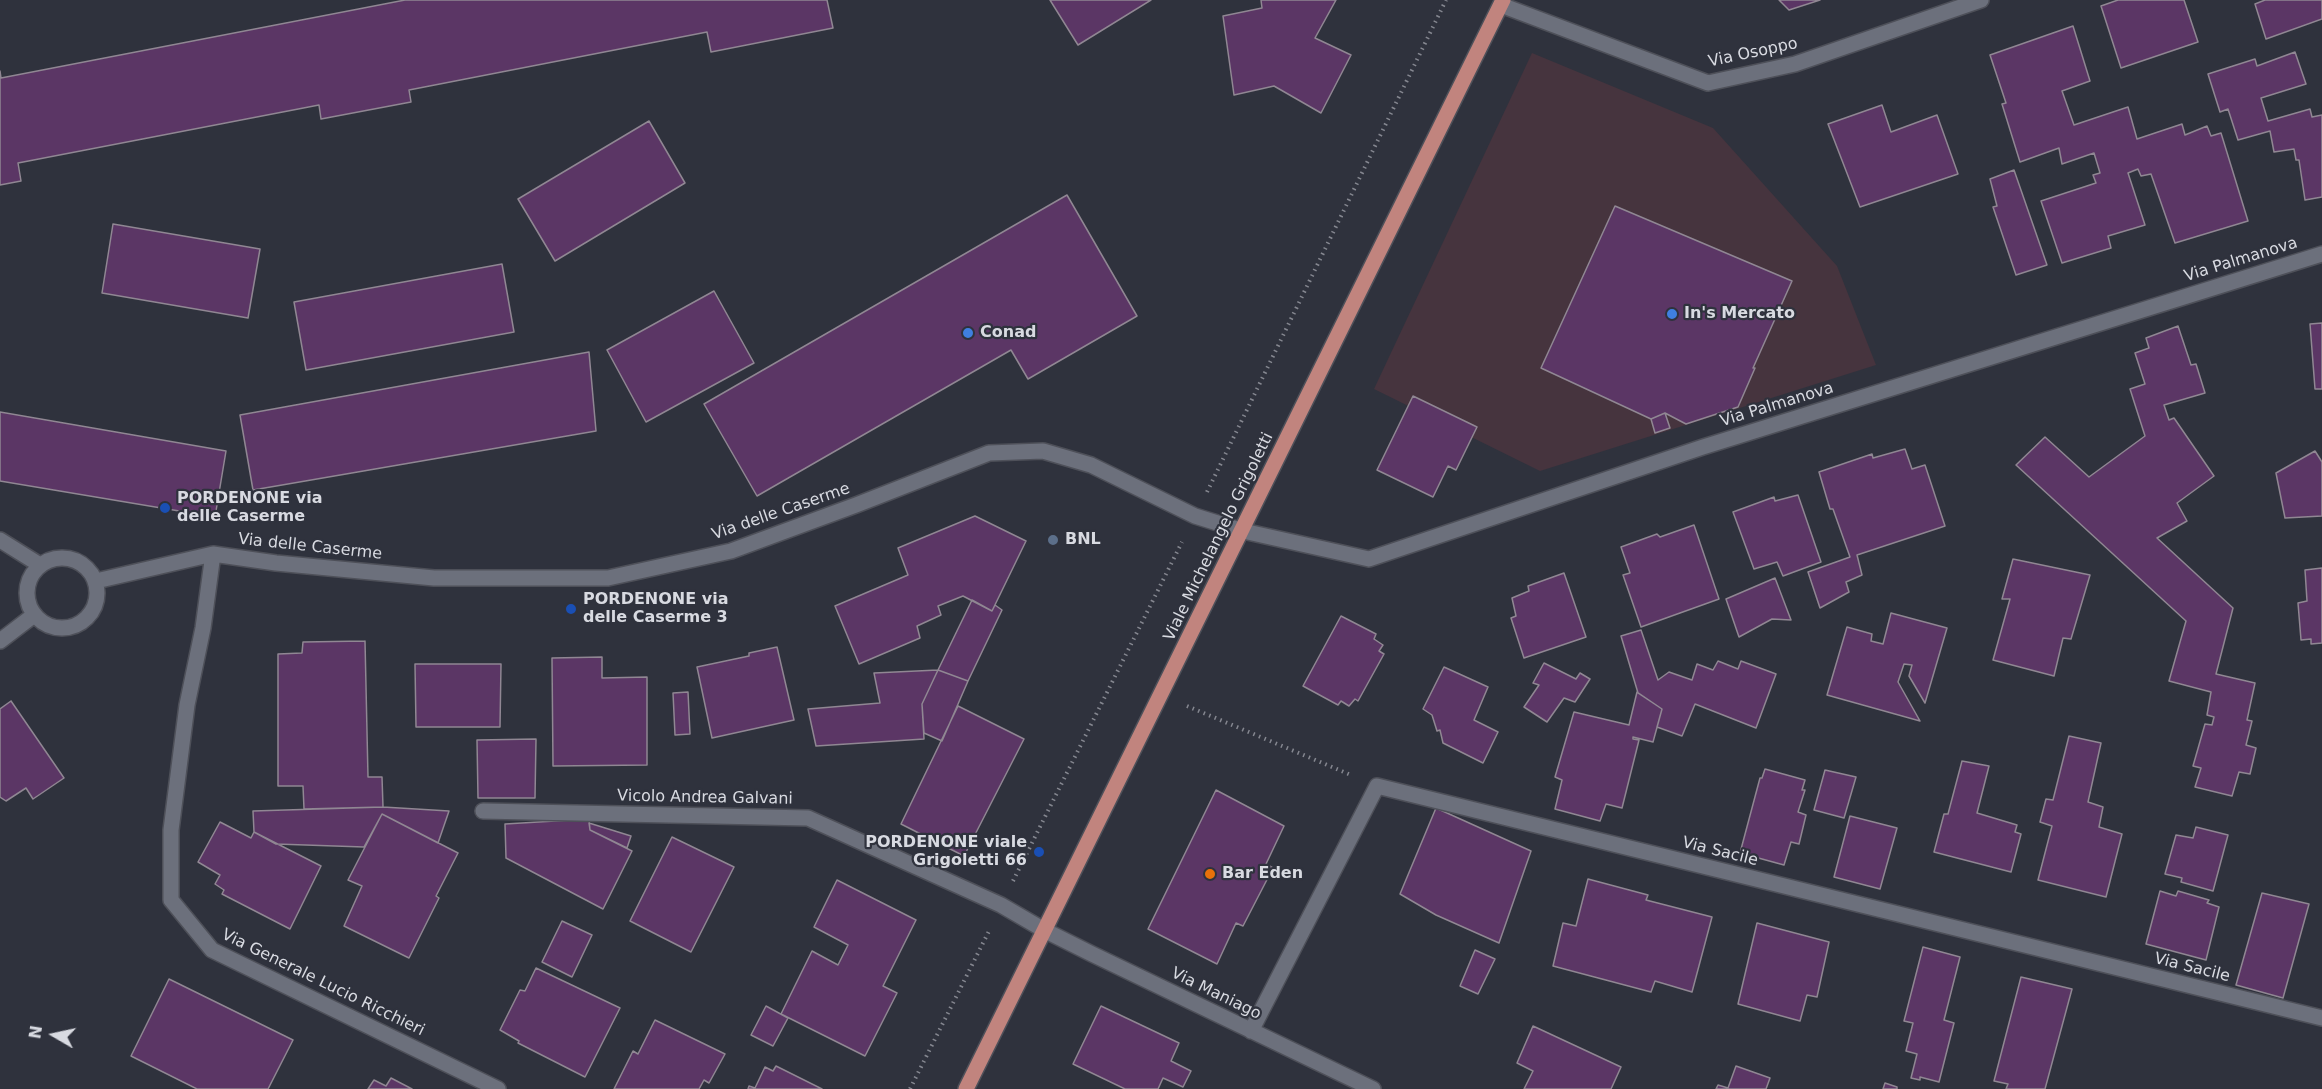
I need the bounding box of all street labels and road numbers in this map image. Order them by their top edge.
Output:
street label: Via Osoppo [1707,34,1799,72]
street label: Via Palmanova [2182,234,2300,286]
street label: Via Palmanova [1718,379,1836,431]
street label: Viale Michelangelo Grigoletti [1160,430,1278,644]
street label: Via delle Caserme [709,479,853,545]
street label: Via delle Caserme [237,530,383,564]
street label: Vicolo Andrea Galvani [617,787,793,809]
street label: Via Sacile [1680,833,1760,871]
street label: Via Generale Lucio Ricchieri [218,925,428,1041]
street label: Via Sacile [2152,949,2232,987]
street label: Via Maniago [1168,964,1264,1024]

